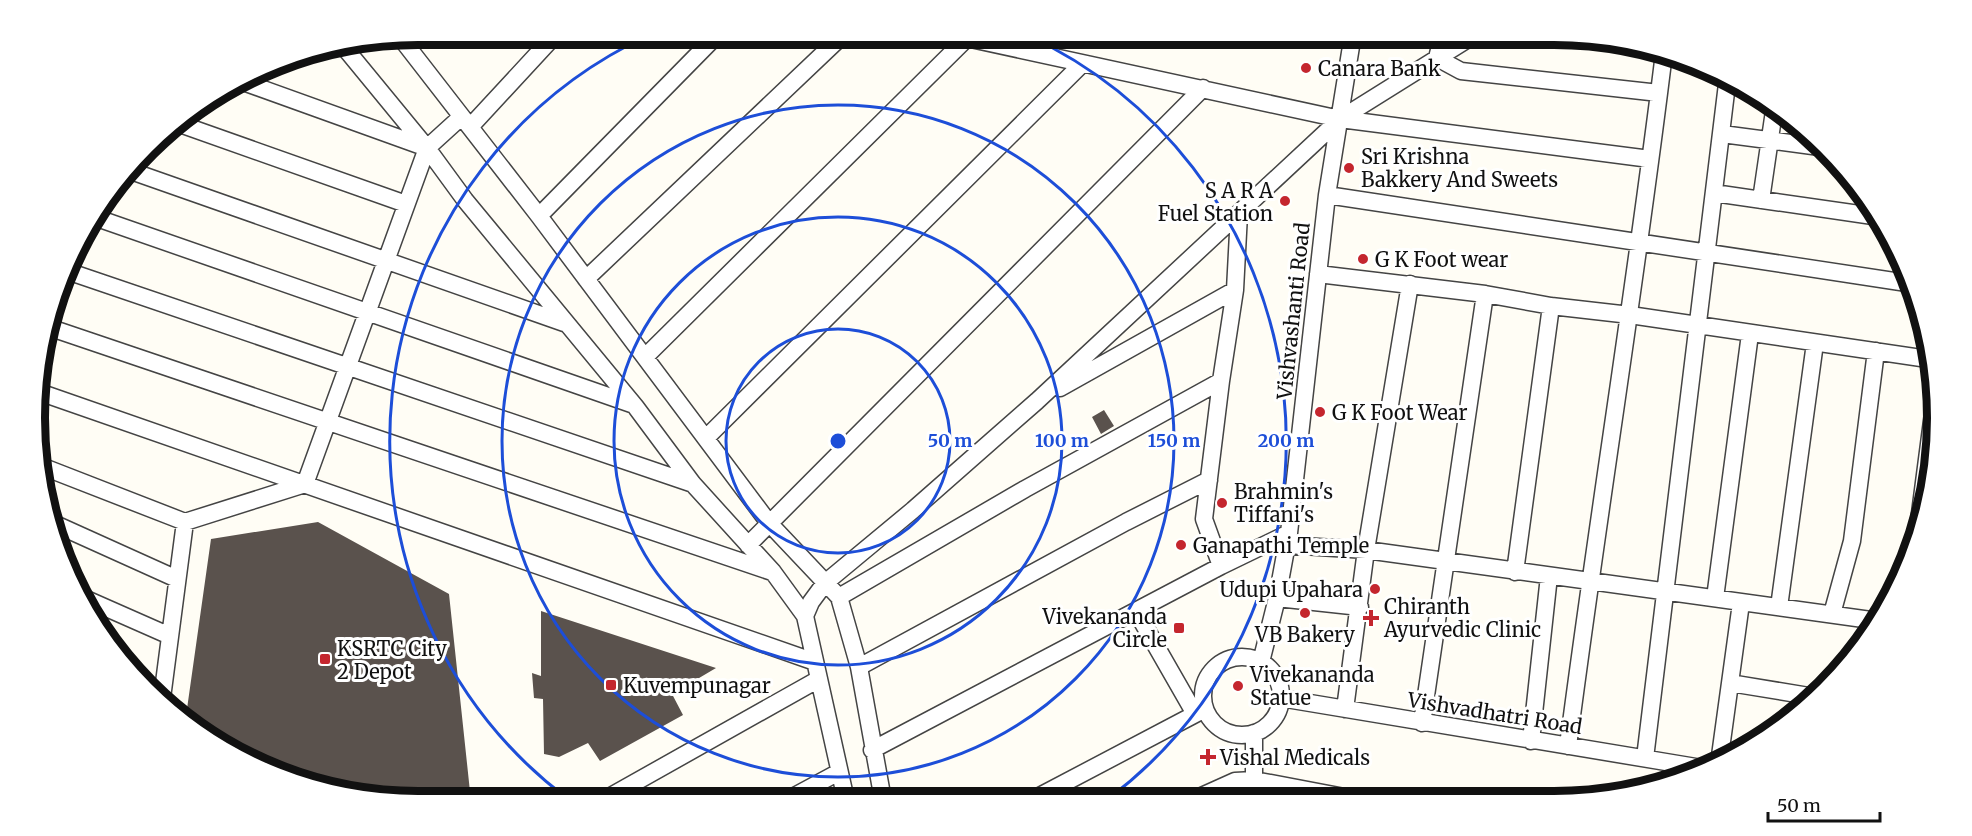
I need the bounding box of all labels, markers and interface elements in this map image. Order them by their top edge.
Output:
place label: Canara Bank [1318,56,1441,81]
marker: Canara Bank [1299,61,1313,75]
place label: Sri Krishna Bakkery And Sweets [1361,144,1558,192]
marker: Sri Krishna Bakkery And Sweets [1342,161,1356,175]
place label: S A R A Fuel Station [1158,178,1274,226]
marker: S A R A Fuel Station [1278,194,1292,208]
street label: Vishvashanti Road [1271,221,1315,402]
place label: G K Foot wear [1375,247,1508,272]
marker: G K Foot wear [1356,252,1370,266]
place label: G K Foot Wear [1332,400,1467,425]
marker: G K Foot Wear [1313,405,1327,419]
text: 50 m [928,429,972,452]
text: 100 m [1035,429,1089,452]
text: 150 m [1148,429,1200,452]
text: 200 m [1258,429,1314,452]
centre of rings [828,431,848,451]
place label: Brahmin's Tiffani's [1234,479,1333,527]
marker: Brahmin's Tiffani's [1215,496,1229,510]
place label: Ganapathi Temple [1193,533,1369,558]
marker: Ganapathi Temple [1174,538,1188,552]
place label: Udupi Upahara [1219,577,1363,602]
marker: Udupi Upahara [1368,582,1382,596]
place label: Chiranth Ayurvedic Clinic [1383,594,1541,642]
place label: Vivekananda Circle [1042,604,1167,652]
marker: VB Bakery [1298,606,1312,620]
marker: Chiranth Ayurvedic Clinic [1362,609,1380,627]
marker: Vivekananda Circle [1172,621,1186,635]
place label: VB Bakery [1254,622,1355,647]
place label: KSRTC City 2 Depot [337,636,447,684]
marker: KSRTC City 2 Depot [318,652,332,666]
place label: Vivekananda Statue [1249,662,1375,710]
place label: Kuvempunagar [623,673,771,698]
marker: Kuvempunagar [604,678,618,692]
marker: Vivekananda Statue [1231,679,1245,693]
street label: Vishvadhatri Road [1405,687,1584,739]
place label: Vishal Medicals [1219,745,1370,770]
marker: Vishal Medicals [1201,750,1215,764]
scale bar [1768,785,1880,823]
text: 50 m [1777,794,1821,817]

